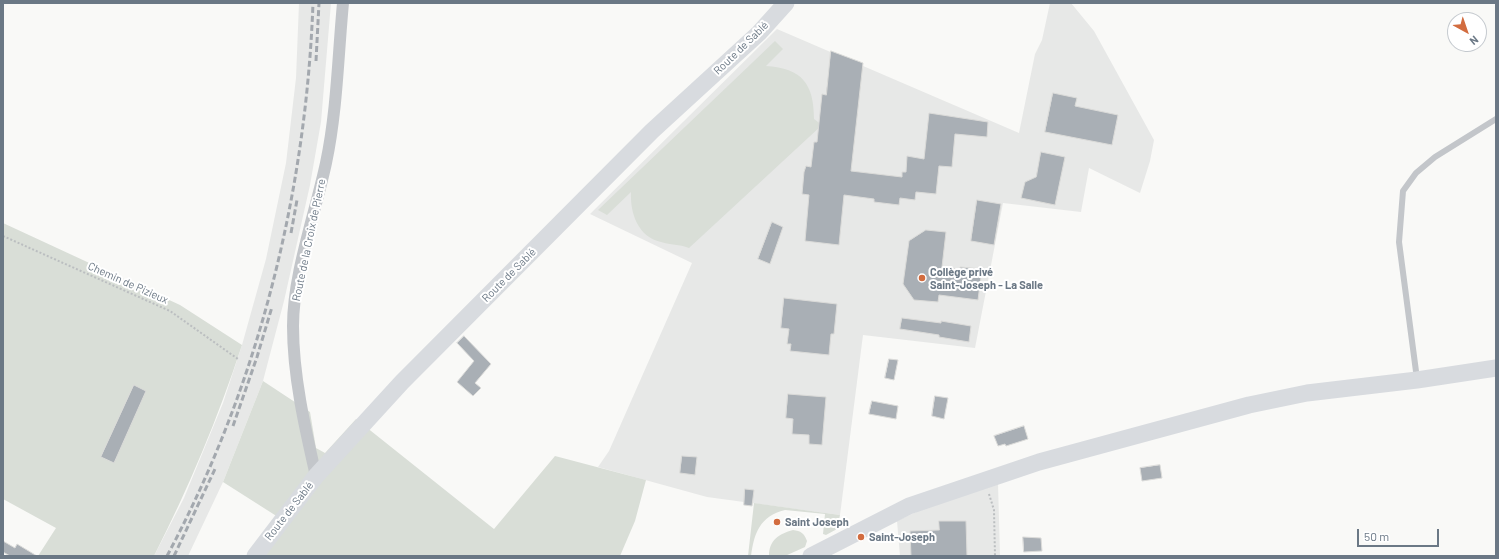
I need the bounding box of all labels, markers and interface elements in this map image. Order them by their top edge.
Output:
north arrow [1447,12,1487,52]
street label: Route de Sablé [711,19,771,77]
text: N [1467,33,1481,48]
street label: Route de la Croix de Pierre [290,178,328,302]
street label: Route de Sablé [479,245,539,305]
street label: Chemin de Pizieux [86,259,170,307]
place label: Collège privé Saint-Joseph - La Salle [930,265,1043,291]
marker: Collège privé Saint-Joseph - La Salle [917,273,927,283]
street label: Route de Sablé [262,479,316,543]
place label: Saint Joseph [785,515,849,529]
marker: Saint Joseph [772,517,782,527]
scale bar [1359,521,1441,547]
text: 50 m [1364,529,1389,543]
place label: Saint-Joseph [869,530,935,544]
marker: Saint-Joseph [856,532,866,542]

